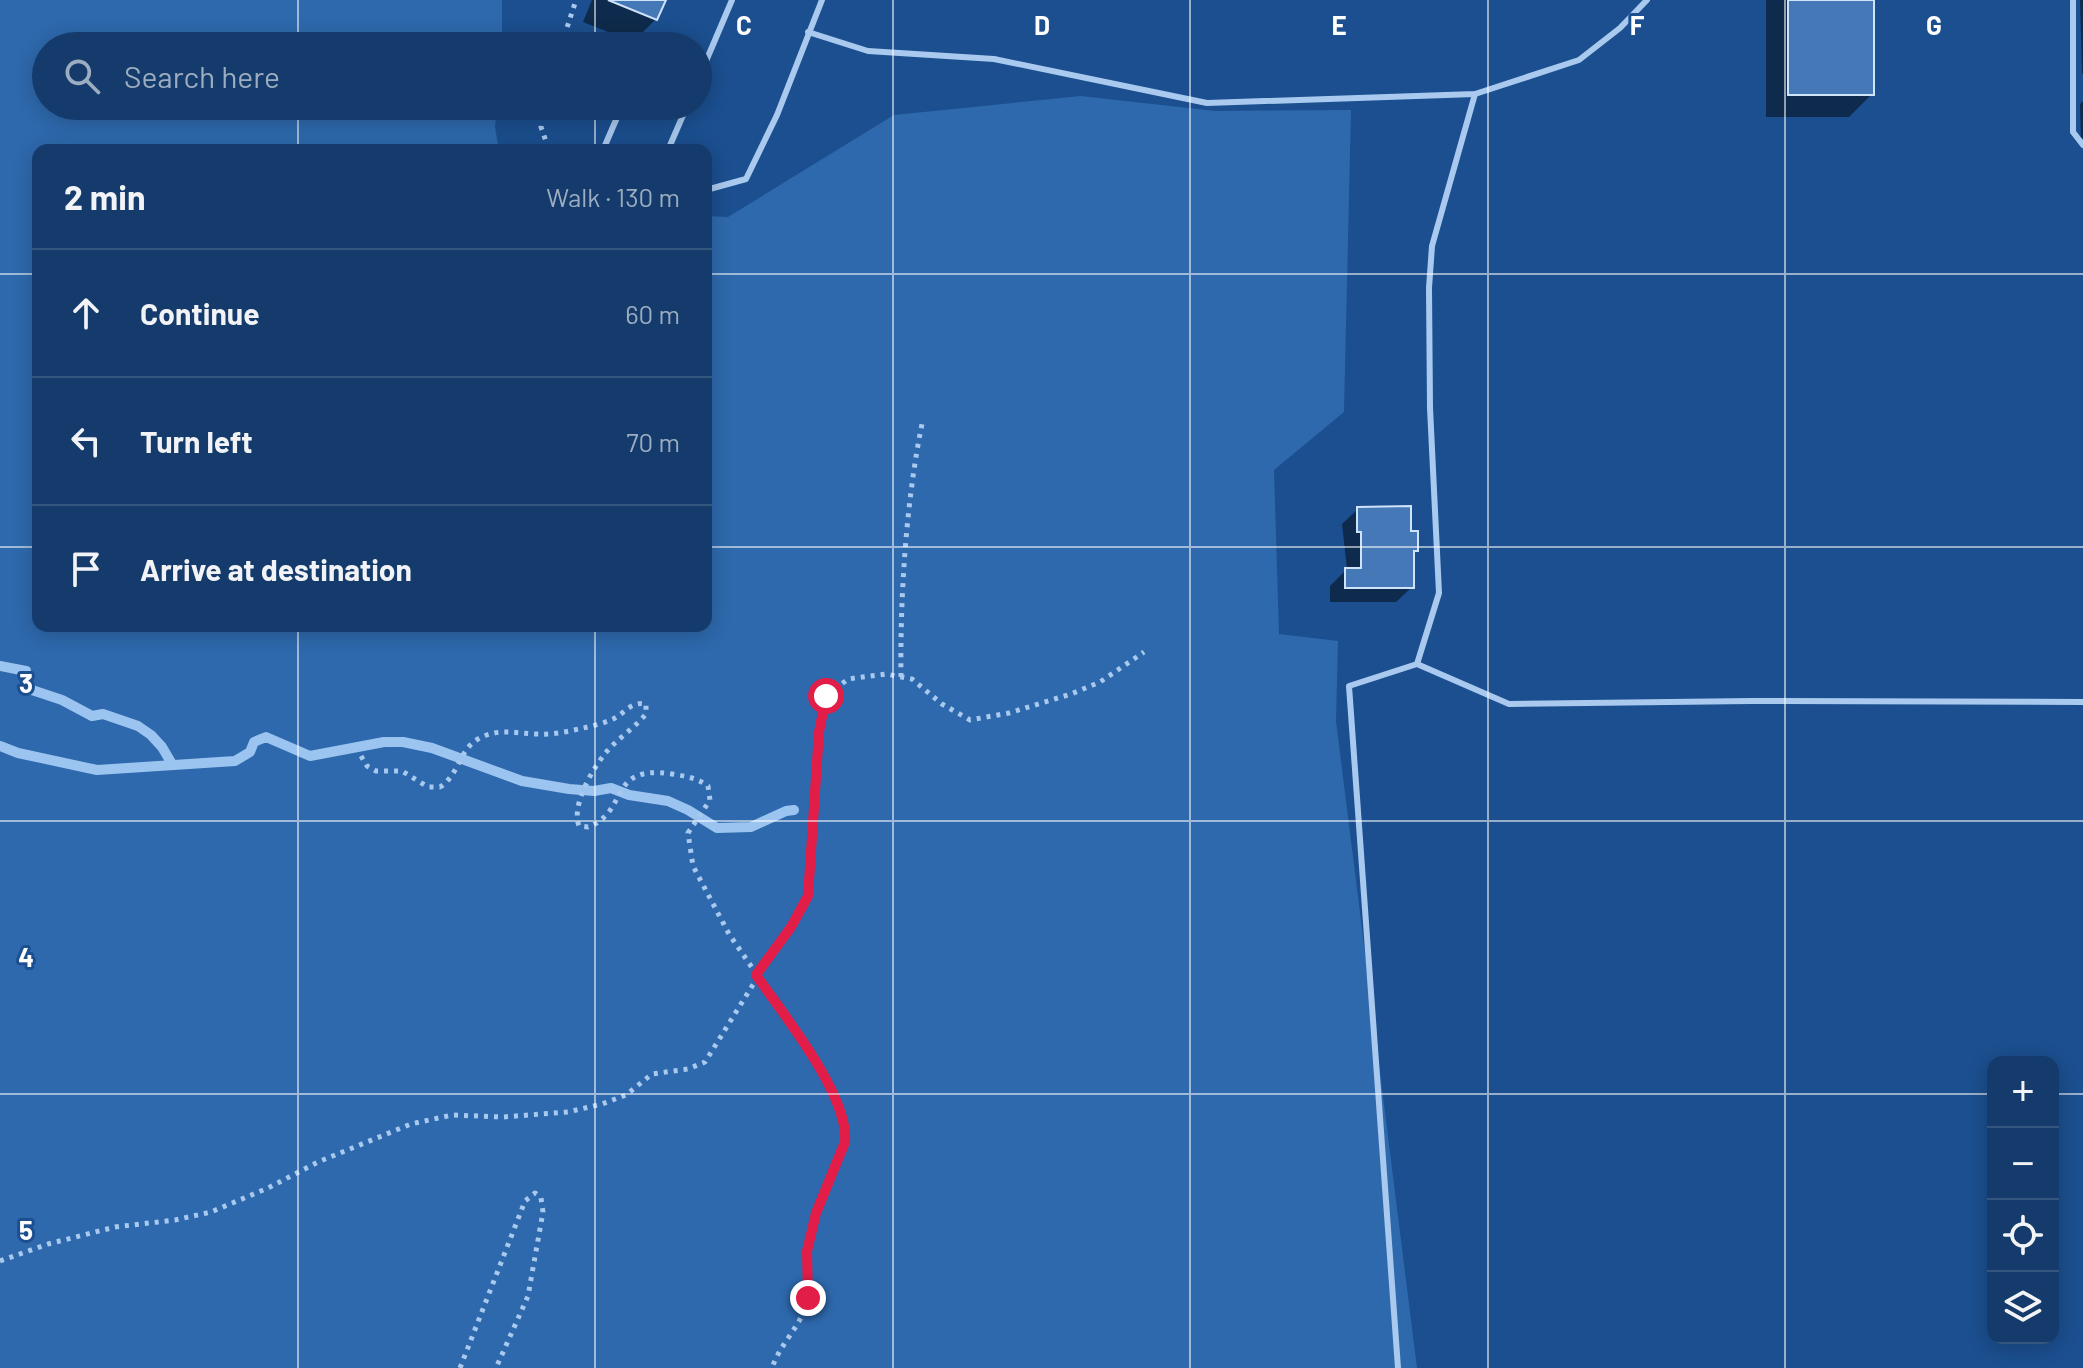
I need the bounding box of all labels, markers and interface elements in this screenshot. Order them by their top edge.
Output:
text: C [736,9,752,40]
text: D [1034,9,1050,40]
text: E [1331,9,1347,40]
text: F [1630,9,1645,40]
text: G [1926,9,1942,40]
search box [32,32,712,120]
icon: search [60,54,104,98]
text: Search here [124,58,280,94]
text: 2 min [64,176,146,217]
text: Walk · 130 m [546,181,680,212]
icon: ahead [64,291,108,335]
text: Continue [140,295,260,331]
text: 60 m [625,298,680,329]
icon: left [64,419,108,463]
text: Turn left [140,423,253,459]
text: 70 m [626,426,680,457]
icon: arrive [64,547,108,591]
text: Arrive at destination [140,551,412,587]
text: 3 [19,667,33,698]
route start [808,678,844,714]
text: 4 [18,941,34,972]
map controls [1987,1056,2059,1344]
button: + [1987,1056,2059,1128]
button: − [1987,1128,2059,1200]
button: locate [1987,1200,2059,1272]
text: 5 [19,1214,33,1245]
button: layers [1987,1272,2059,1344]
route end [790,1280,826,1316]

